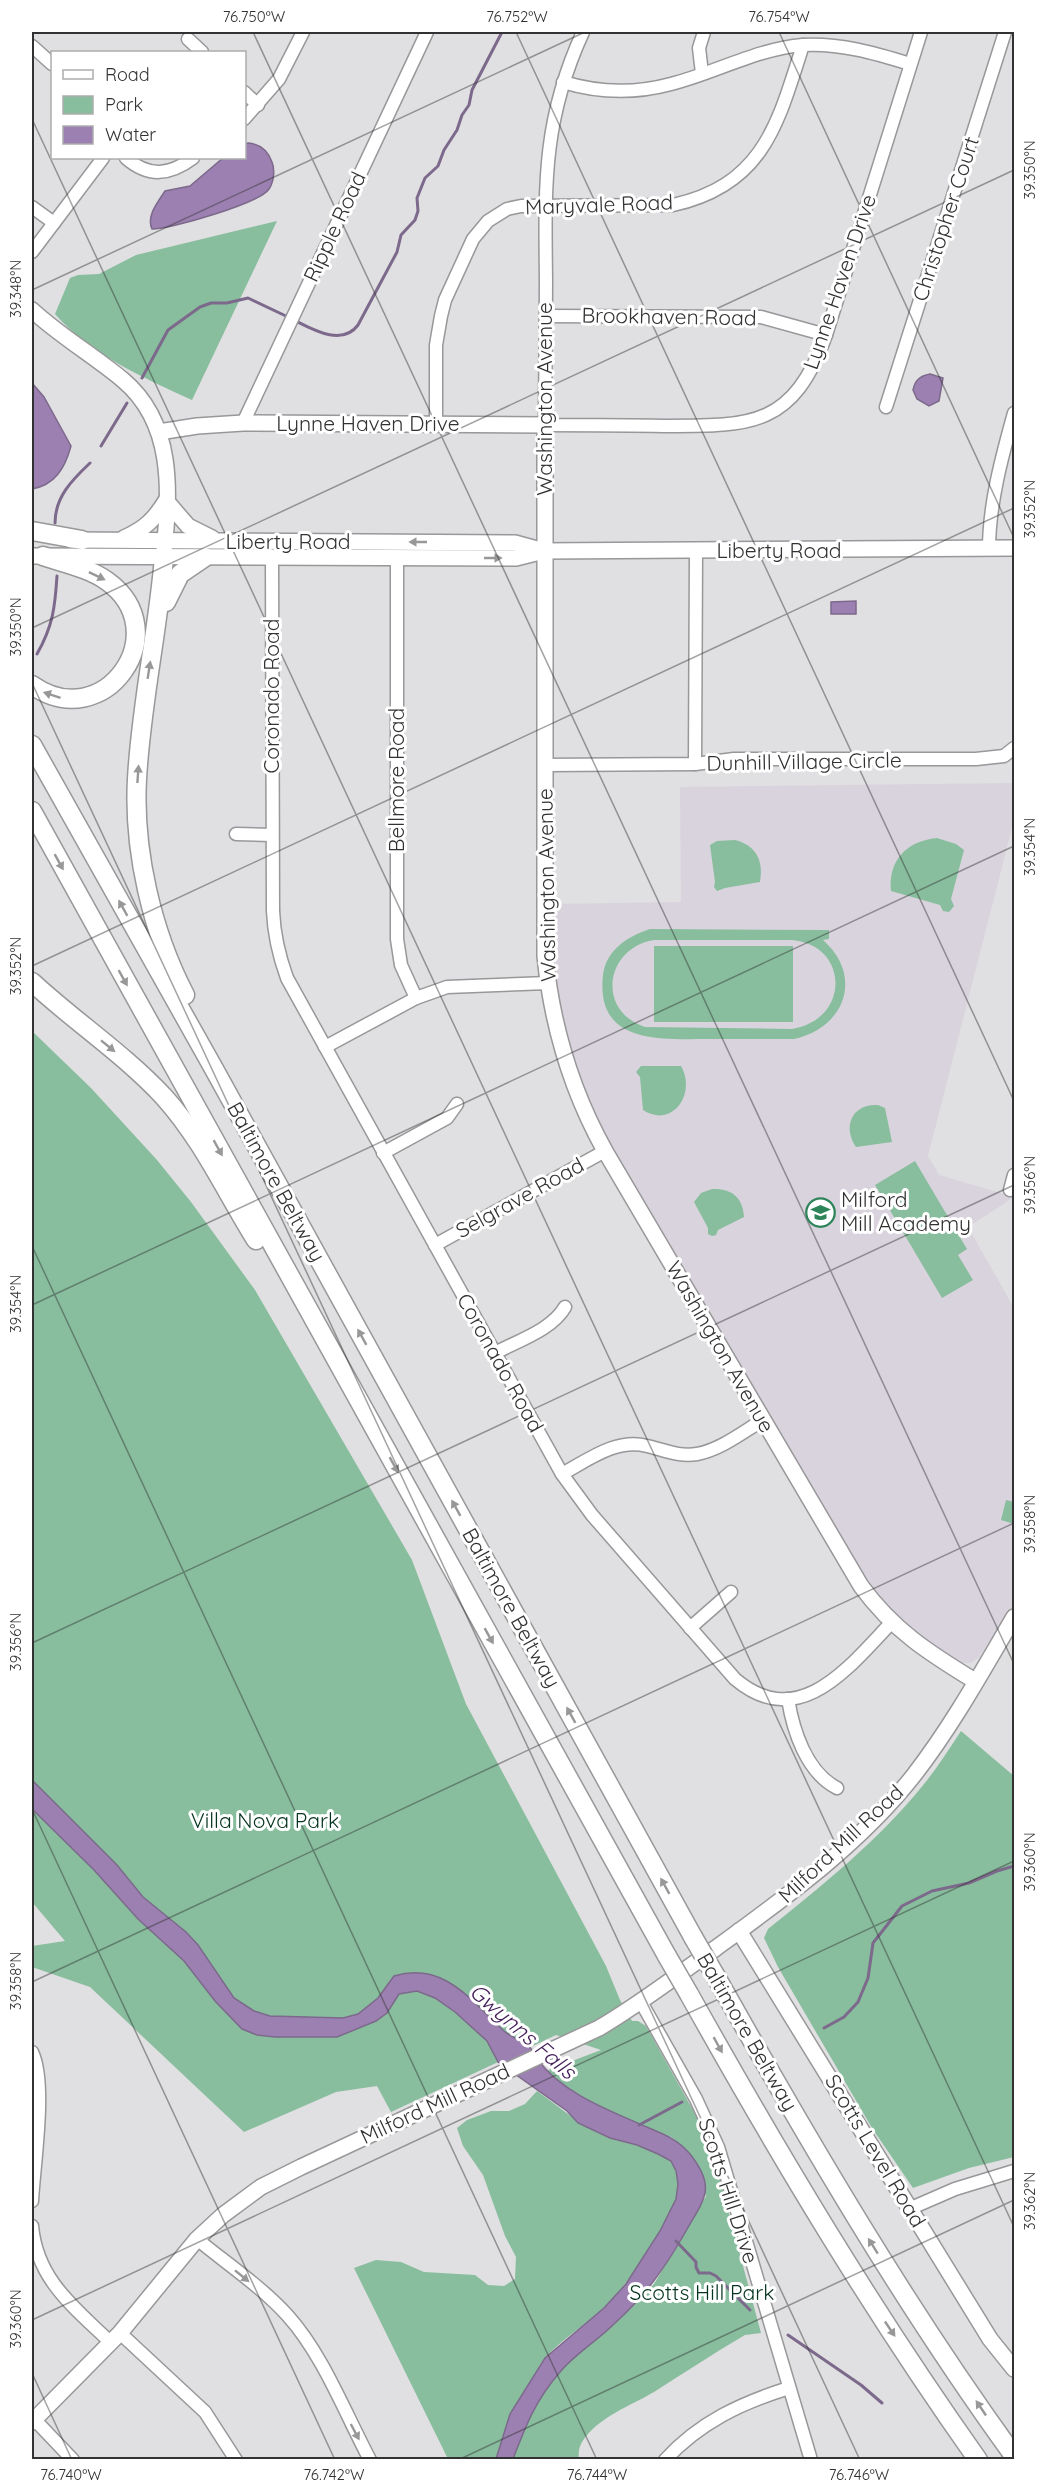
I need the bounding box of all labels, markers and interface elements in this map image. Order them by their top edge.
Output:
text: 76.750°W [223,7,286,26]
text: 76.752°W [486,7,548,26]
text: 76.754°W [748,7,810,26]
legend [51,51,246,159]
text: Road [105,63,150,86]
text: Park [105,93,143,116]
text: Water [105,123,156,146]
street label: Christopher Court [906,133,984,304]
text: 39.350°N [1020,140,1039,200]
street label: Ripple Road [297,167,371,286]
street label: Maryvale Road [524,188,673,220]
street label: Lynne Haven Drive [797,191,881,373]
text: 39.348°N [6,260,25,318]
street label: Brookhaven Road [581,301,757,331]
street label: Washington Avenue [531,302,557,496]
street label: Lynne Haven Drive [276,410,460,436]
text: 39.352°N [1020,480,1039,538]
street label: Liberty Road [225,528,351,554]
one-way arrow [408,537,427,547]
street label: Liberty Road [716,537,842,563]
one-way arrow [483,553,502,563]
one-way arrow [89,572,106,581]
text: 39.350°N [6,597,25,657]
street label: Coronado Road [258,619,284,773]
one-way arrow [144,661,153,680]
one-way arrow [43,690,61,699]
street label: Bellmore Road [383,708,409,852]
street label: Dunhill Village Circle [706,746,902,776]
one-way arrow [133,764,143,783]
street label: Washington Avenue [531,788,561,982]
text: 39.354°N [1020,818,1039,876]
one-way arrow [54,854,64,871]
one-way arrow [118,899,128,916]
text: 39.352°N [6,937,25,995]
one-way arrow [118,969,128,986]
one-way arrow [101,1040,116,1052]
street label: Baltimore Beltway [222,1097,332,1266]
one-way arrow [213,1140,223,1157]
street label: Selgrave Road [451,1151,588,1243]
text: 39.356°N [1020,1156,1039,1214]
place label: Milford Mill Academy [841,1186,971,1236]
school or university icon: Milford Mill Academy [804,1196,836,1228]
street label: Washington Avenue [661,1256,781,1437]
text: 39.354°N [6,1275,25,1333]
street label: Coronado Road [452,1289,550,1437]
one-way arrow [357,1328,367,1345]
one-way arrow [389,1457,399,1474]
text: 39.358°N [1020,1495,1039,1553]
one-way arrow [451,1499,461,1516]
street label: Baltimore Beltway [457,1523,567,1692]
text: 39.356°N [6,1613,25,1671]
one-way arrow [484,1627,494,1644]
one-way arrow [566,1707,576,1724]
street label: Milford Mill Road [772,1779,908,1908]
park label: Villa Nova Park [191,1807,339,1833]
text: 39.360°N [1020,1832,1039,1892]
one-way arrow [660,1877,670,1894]
street label: Baltimore Beltway [692,1948,804,2115]
text: 39.358°N [6,1952,25,2010]
water label: Gwynns Falls [464,1977,583,2086]
one-way arrow [713,2037,723,2054]
street label: Milford Mill Road [356,2057,513,2149]
street label: Scotts Level Road [820,2069,932,2232]
street label: Scotts Hill Drive [693,2115,765,2267]
text: 39.362°N [1020,2172,1039,2230]
one-way arrow [868,2238,879,2254]
one-way arrow [234,2270,250,2283]
park label: Scotts Hill Park [629,2279,775,2305]
text: 39.360°N [6,2289,25,2349]
one-way arrow [884,2321,895,2337]
one-way arrow [975,2401,987,2417]
one-way arrow [350,2424,360,2441]
text: 76.740°W [40,2465,102,2484]
text: 76.742°W [304,2465,365,2484]
text: 76.744°W [567,2465,628,2484]
text: 76.746°W [829,2465,890,2484]

